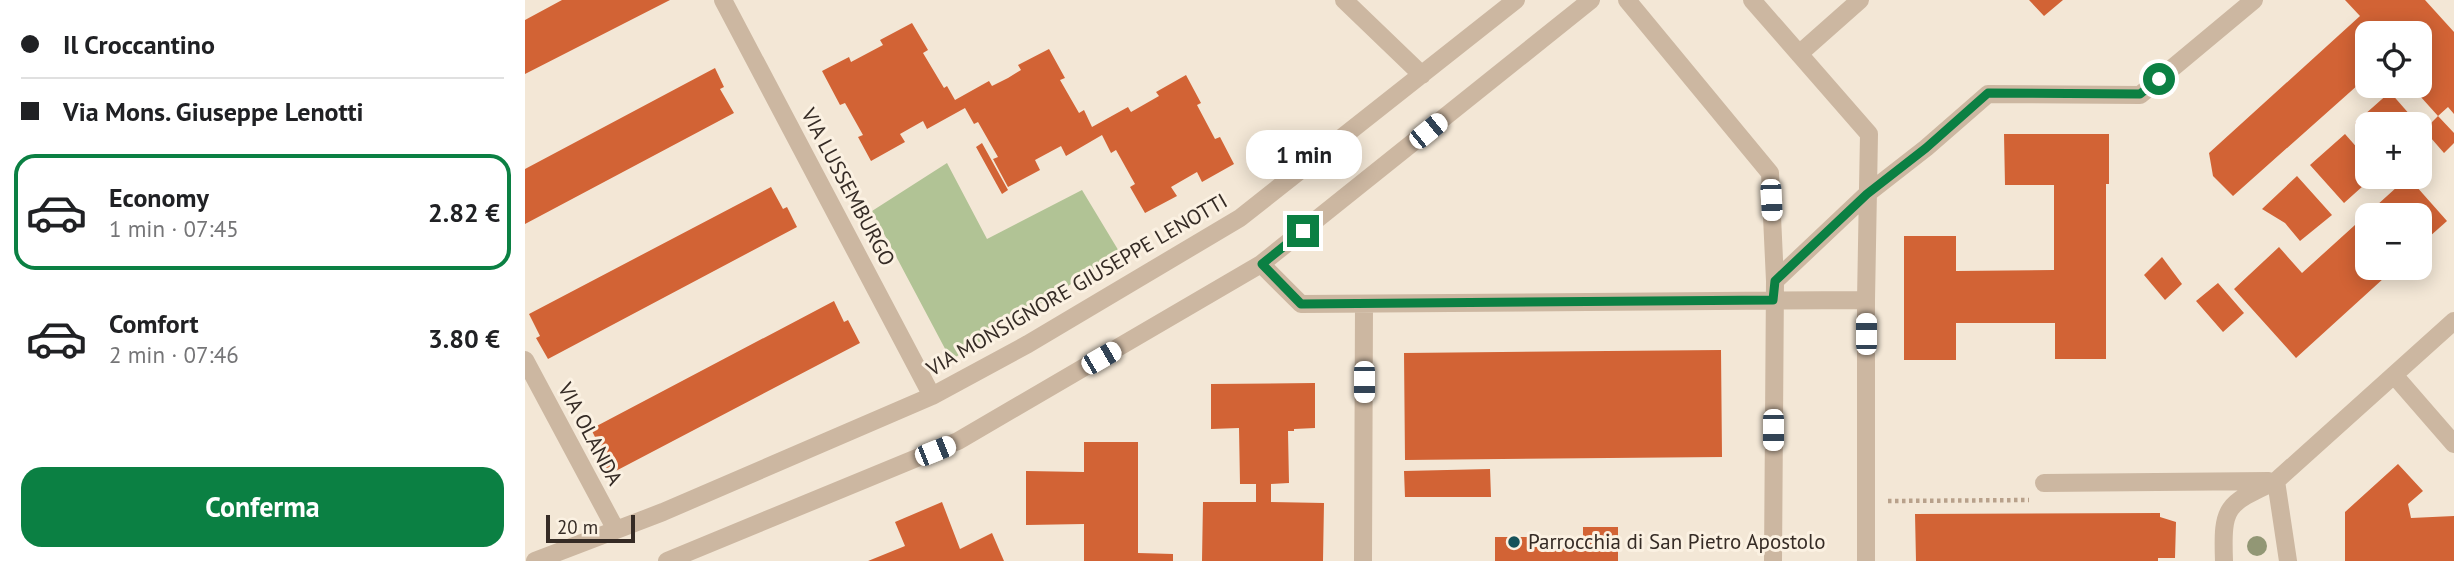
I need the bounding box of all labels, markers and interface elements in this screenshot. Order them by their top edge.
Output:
map controls [2355,21,2432,280]
button: locate [2355,21,2432,98]
text: Il Croccantino [63,28,215,61]
route start [2143,63,2175,95]
text: Via Mons. Giuseppe Lenotti [63,95,363,128]
street label: VIA LUSSEMBURGO [795,102,901,270]
car [1406,110,1451,152]
button: + [2355,112,2432,189]
callout: 1 min [1245,130,1361,178]
text: 1 min [1276,140,1332,169]
car [1760,178,1783,222]
icon: car [25,181,88,244]
text: Economy [109,181,209,214]
street label: VIA MONSIGNORE GIUSEPPE LENOTTI [921,187,1232,383]
text: 2.82 € [428,196,500,229]
button: − [2355,203,2432,280]
text: 1 min · 07:45 [109,214,239,243]
route end [1287,215,1319,247]
icon: car [25,307,88,370]
text: Comfort [109,307,199,340]
car [1856,313,1877,355]
text: 3.80 € [428,322,500,355]
car [1078,338,1125,378]
text: 2 min · 07:46 [109,340,239,369]
car [1354,361,1375,403]
street label: VIA OLANDA [552,377,629,490]
car [1763,409,1784,451]
car [912,433,959,469]
button: Conferma [21,467,504,547]
scale bar [546,512,635,544]
text: 20 m [557,515,598,539]
place label: Parrocchia di San Pietro Apostolo [1528,528,1826,555]
marker: Parrocchia di San Pietro Apostolo [1506,534,1522,550]

